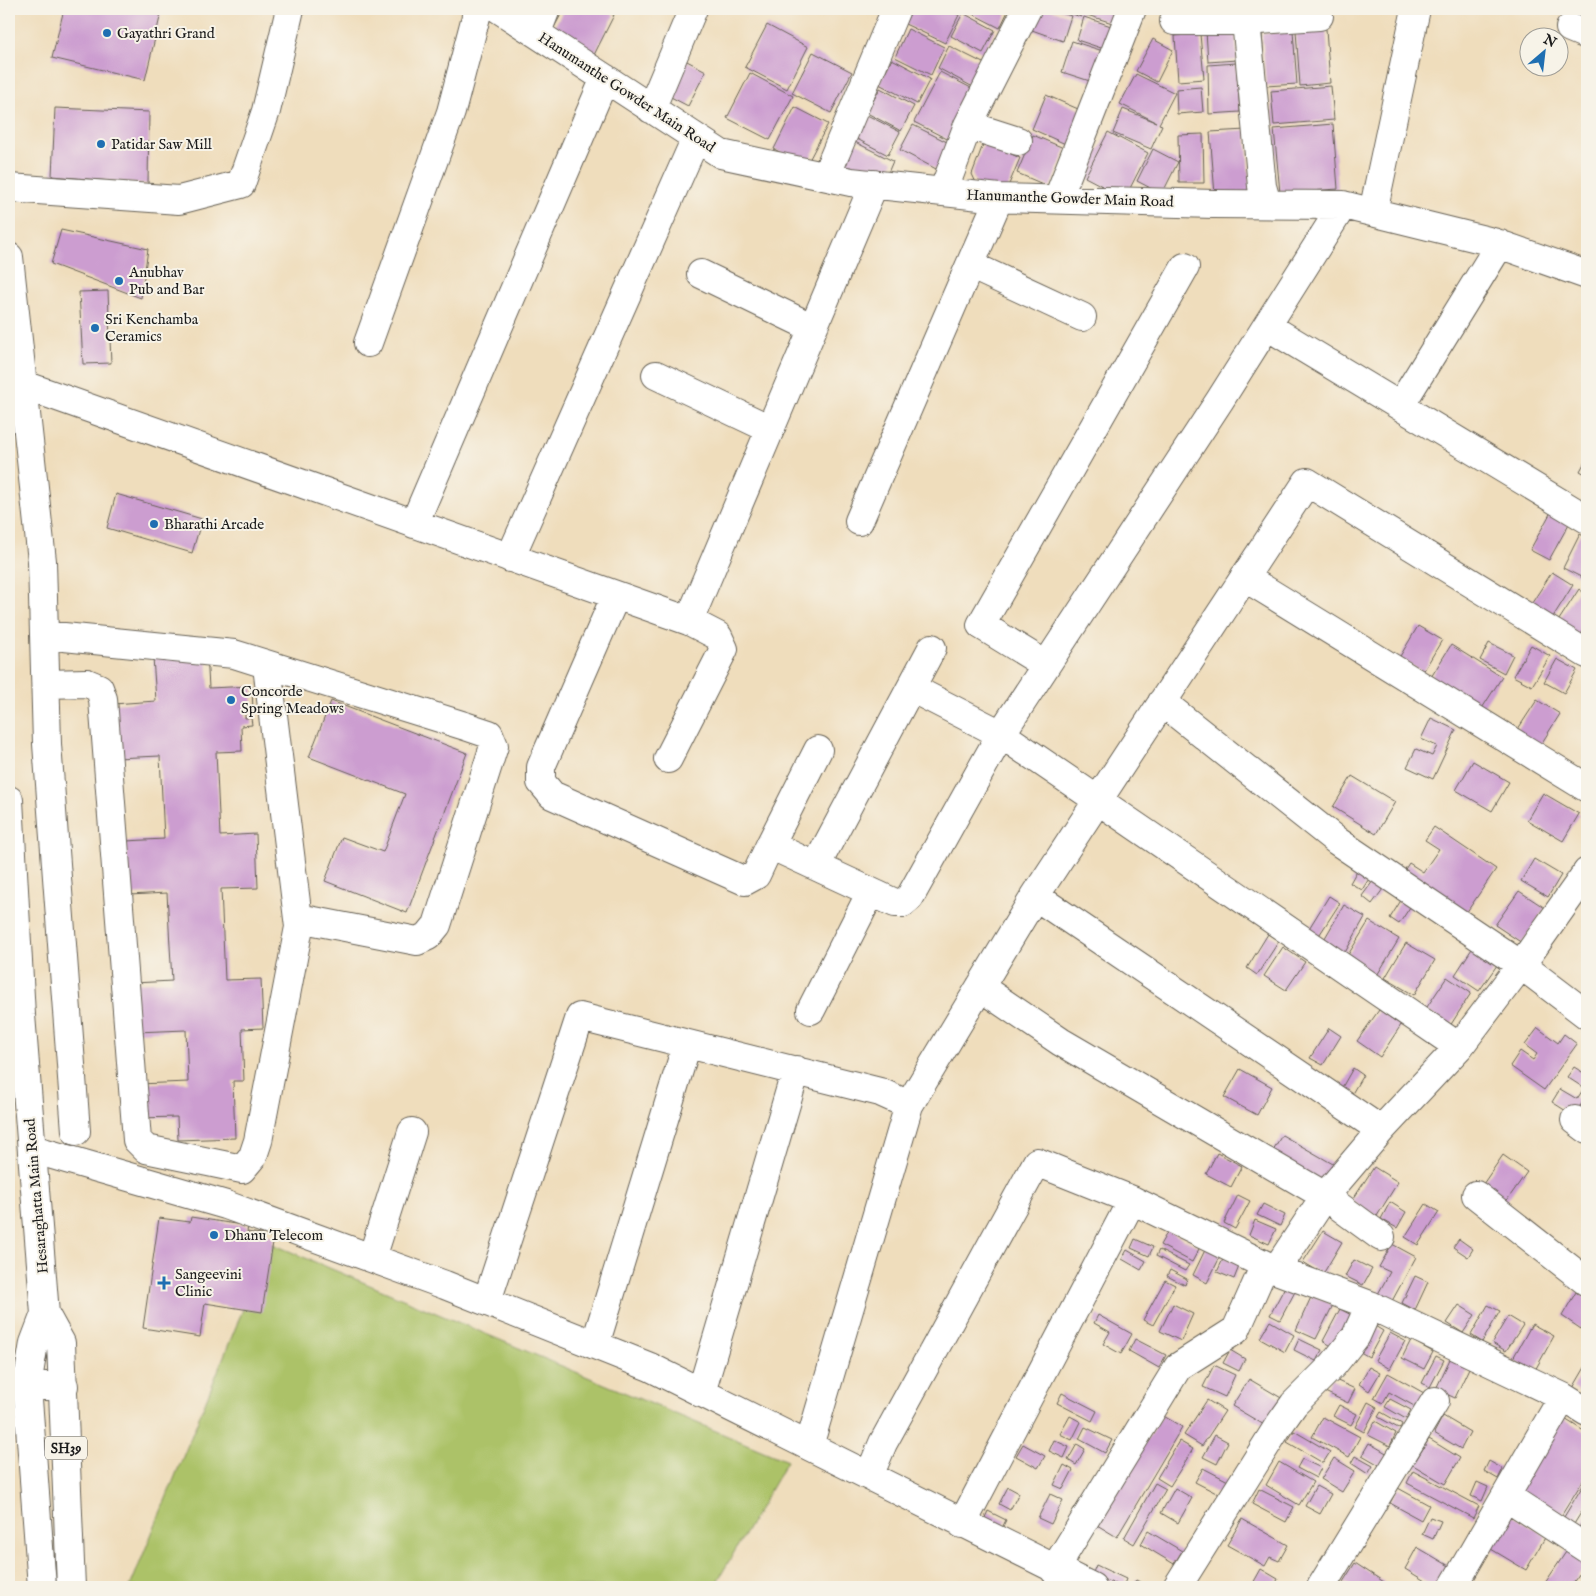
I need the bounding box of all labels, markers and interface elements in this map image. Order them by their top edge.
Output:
place label: Gayathri Grand [117,24,216,43]
marker: Gayathri Grand [101,27,113,39]
street label: Hanumanthe Gowder Main Road [535,28,720,157]
north arrow [1518,28,1568,78]
text: N [1539,30,1559,52]
place label: Patidar Saw Mill [111,135,213,154]
marker: Patidar Saw Mill [95,138,107,150]
street label: Hanumanthe Gowder Main Road [966,185,1175,212]
place label: Anubhav Pub and Bar [128,263,205,299]
marker: Anubhav Pub and Bar [113,275,125,287]
place label: Sri Kenchamba Ceramics [105,310,199,346]
marker: Sri Kenchamba Ceramics [89,322,101,334]
place label: Bharathi Arcade [164,515,264,534]
marker: Bharathi Arcade [148,518,160,530]
place label: Concorde Spring Meadows [241,682,344,718]
marker: Concorde Spring Meadows [225,694,237,706]
street label: Hesaraghatta Main Road [20,1117,53,1274]
place label: Dhanu Telecom [224,1226,323,1245]
marker: Dhanu Telecom [208,1229,220,1241]
place label: Sangeevini Clinic [175,1265,242,1301]
marker: Sangeevini Clinic [157,1276,171,1290]
road number: SH39 [45,1436,87,1460]

